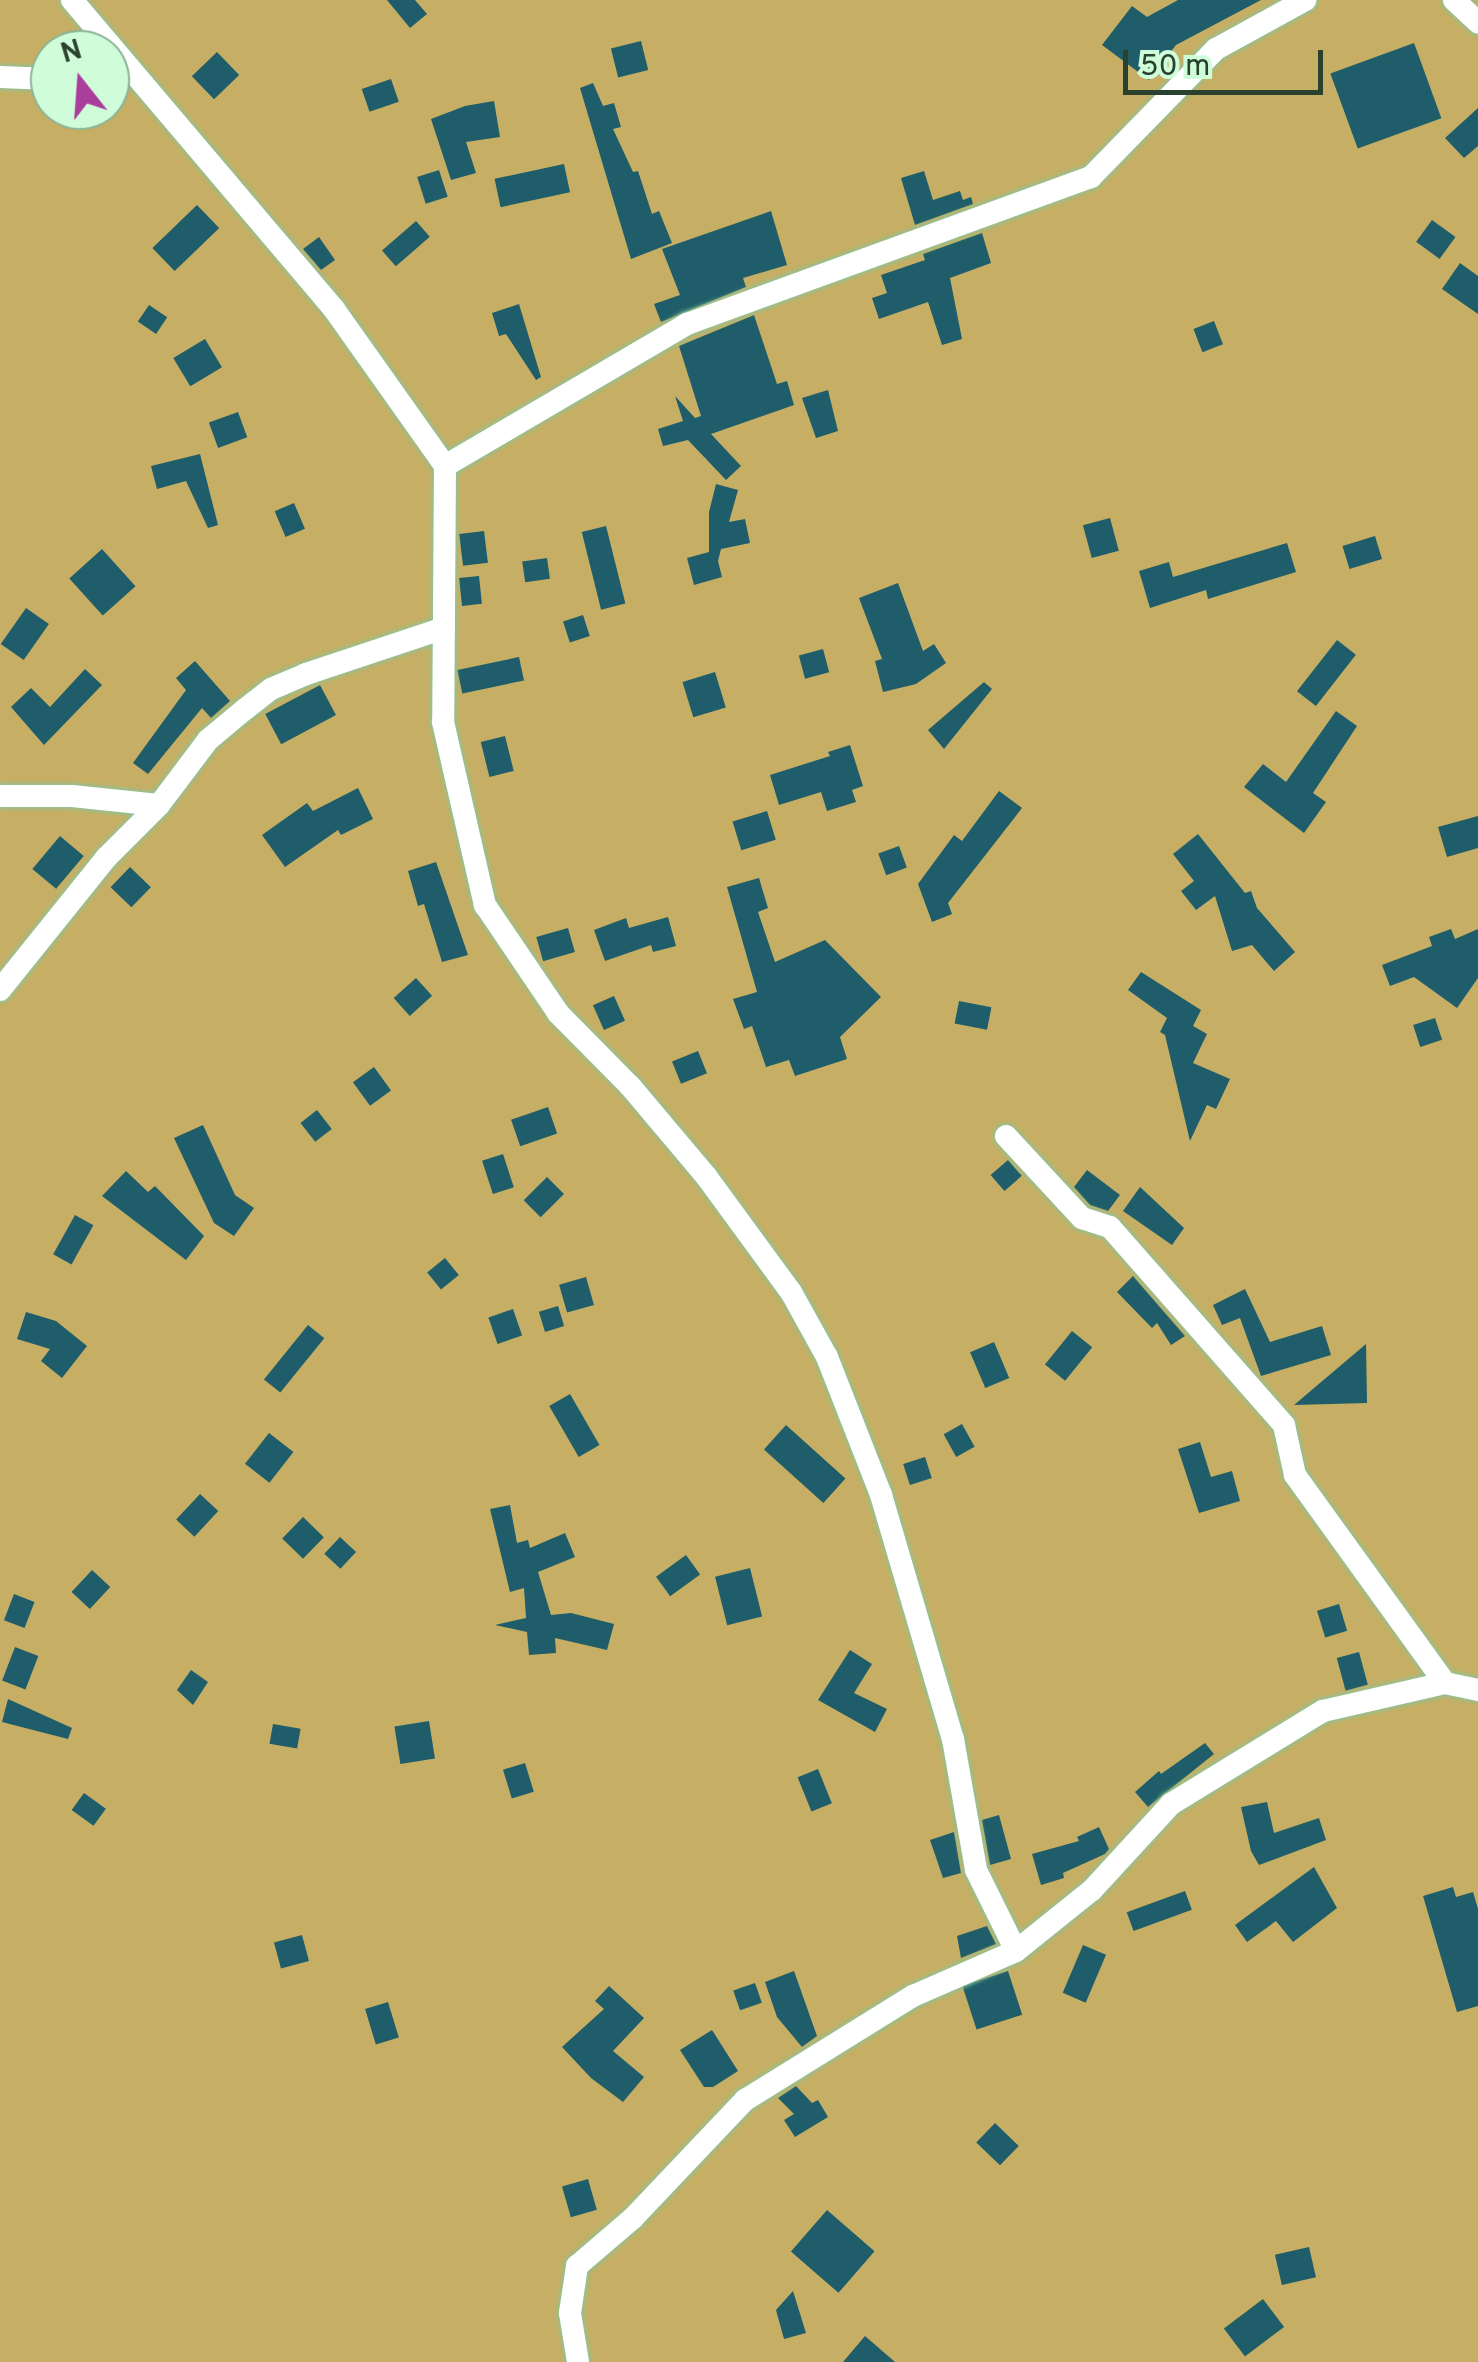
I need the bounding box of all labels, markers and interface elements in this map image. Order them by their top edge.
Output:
north arrow [30,30,130,130]
scale bar [1128,30,1328,92]
text: N [57,33,87,73]
text: 50 m [1140,49,1210,86]

